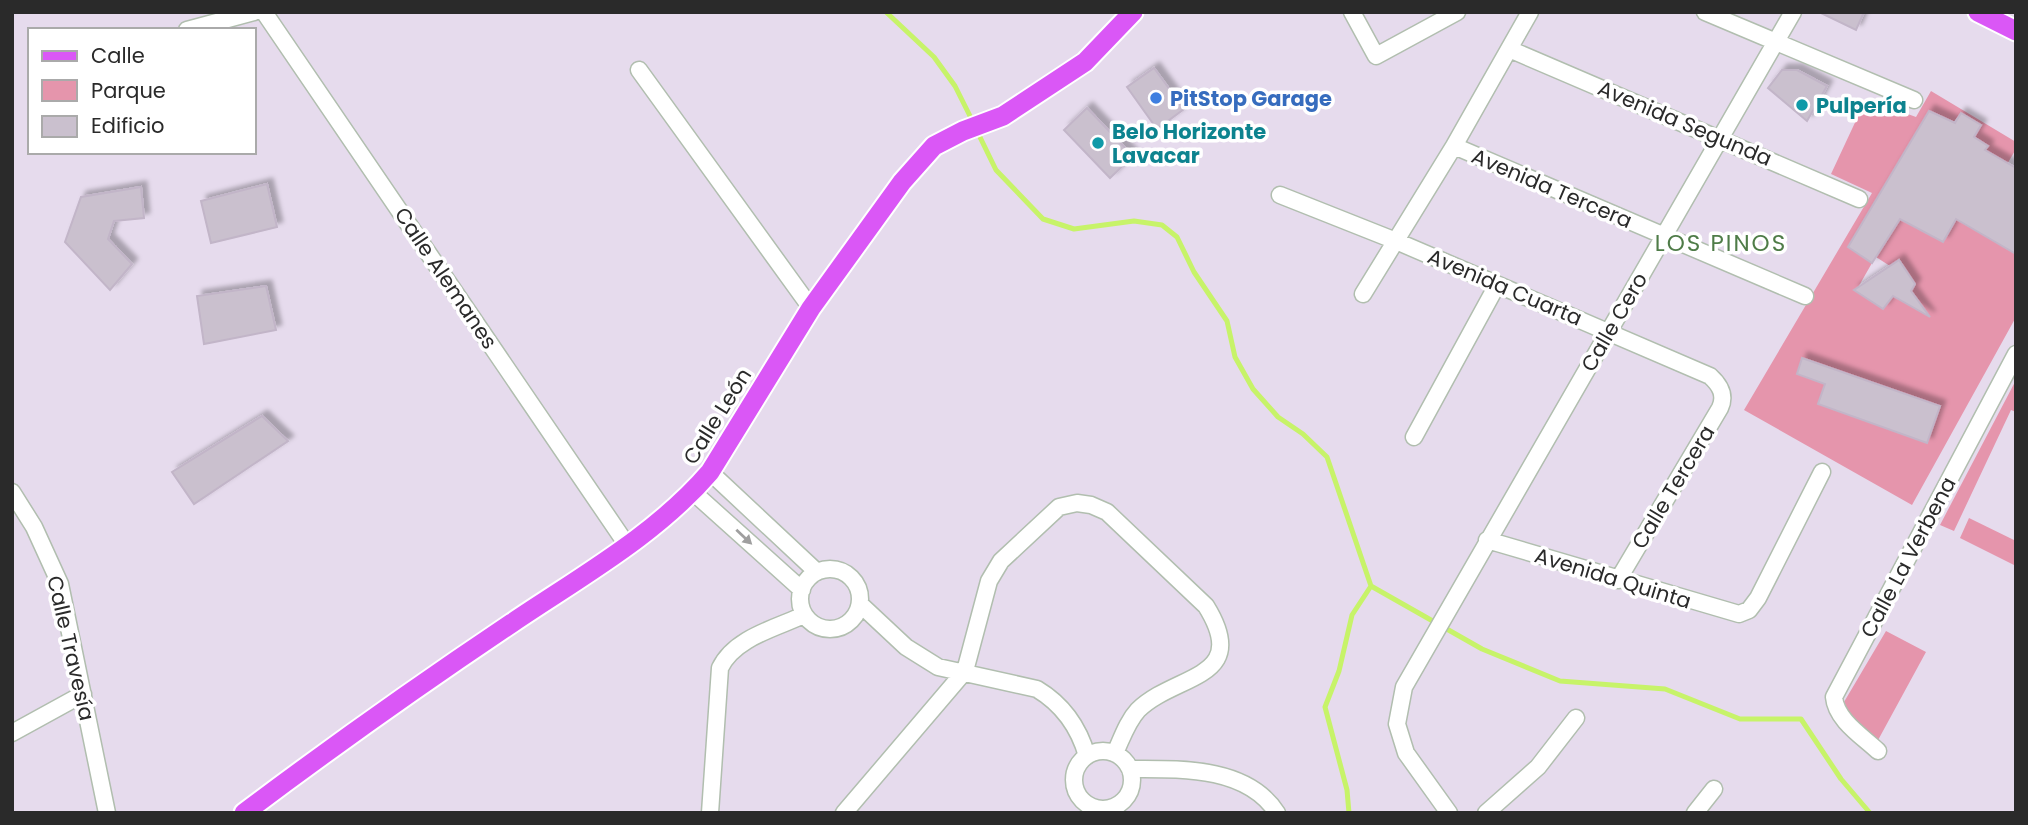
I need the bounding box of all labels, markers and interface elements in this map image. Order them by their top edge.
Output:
legend [28,28,256,154]
text: Calle [91,41,145,70]
street label: Avenida Segunda [1594,73,1776,173]
text: Parque [91,76,166,105]
place label: PitStop Garage [1170,84,1332,113]
marker: PitStop Garage [1148,90,1164,106]
place label: Pulpería [1816,91,1907,120]
marker: Pulpería [1794,97,1810,113]
text: Edificio [91,111,165,140]
place label: Belo Horizonte Lavacar [1112,117,1266,170]
marker: Belo Horizonte Lavacar [1090,135,1106,151]
street label: Avenida Tercera [1467,141,1637,235]
street label: Calle Alemanes [388,202,504,354]
district label: LOS PINOS [1655,227,1787,259]
street label: Avenida Cuarta [1423,241,1587,333]
street label: Calle Cero [1574,267,1654,377]
street label: Calle León [676,362,758,470]
street label: Calle Tercera [1625,420,1721,554]
street label: Calle La Verbena [1853,472,1963,642]
one-way arrow [735,529,752,545]
street label: Avenida Quinta [1531,540,1695,616]
street label: Calle Travesía [40,573,102,723]

